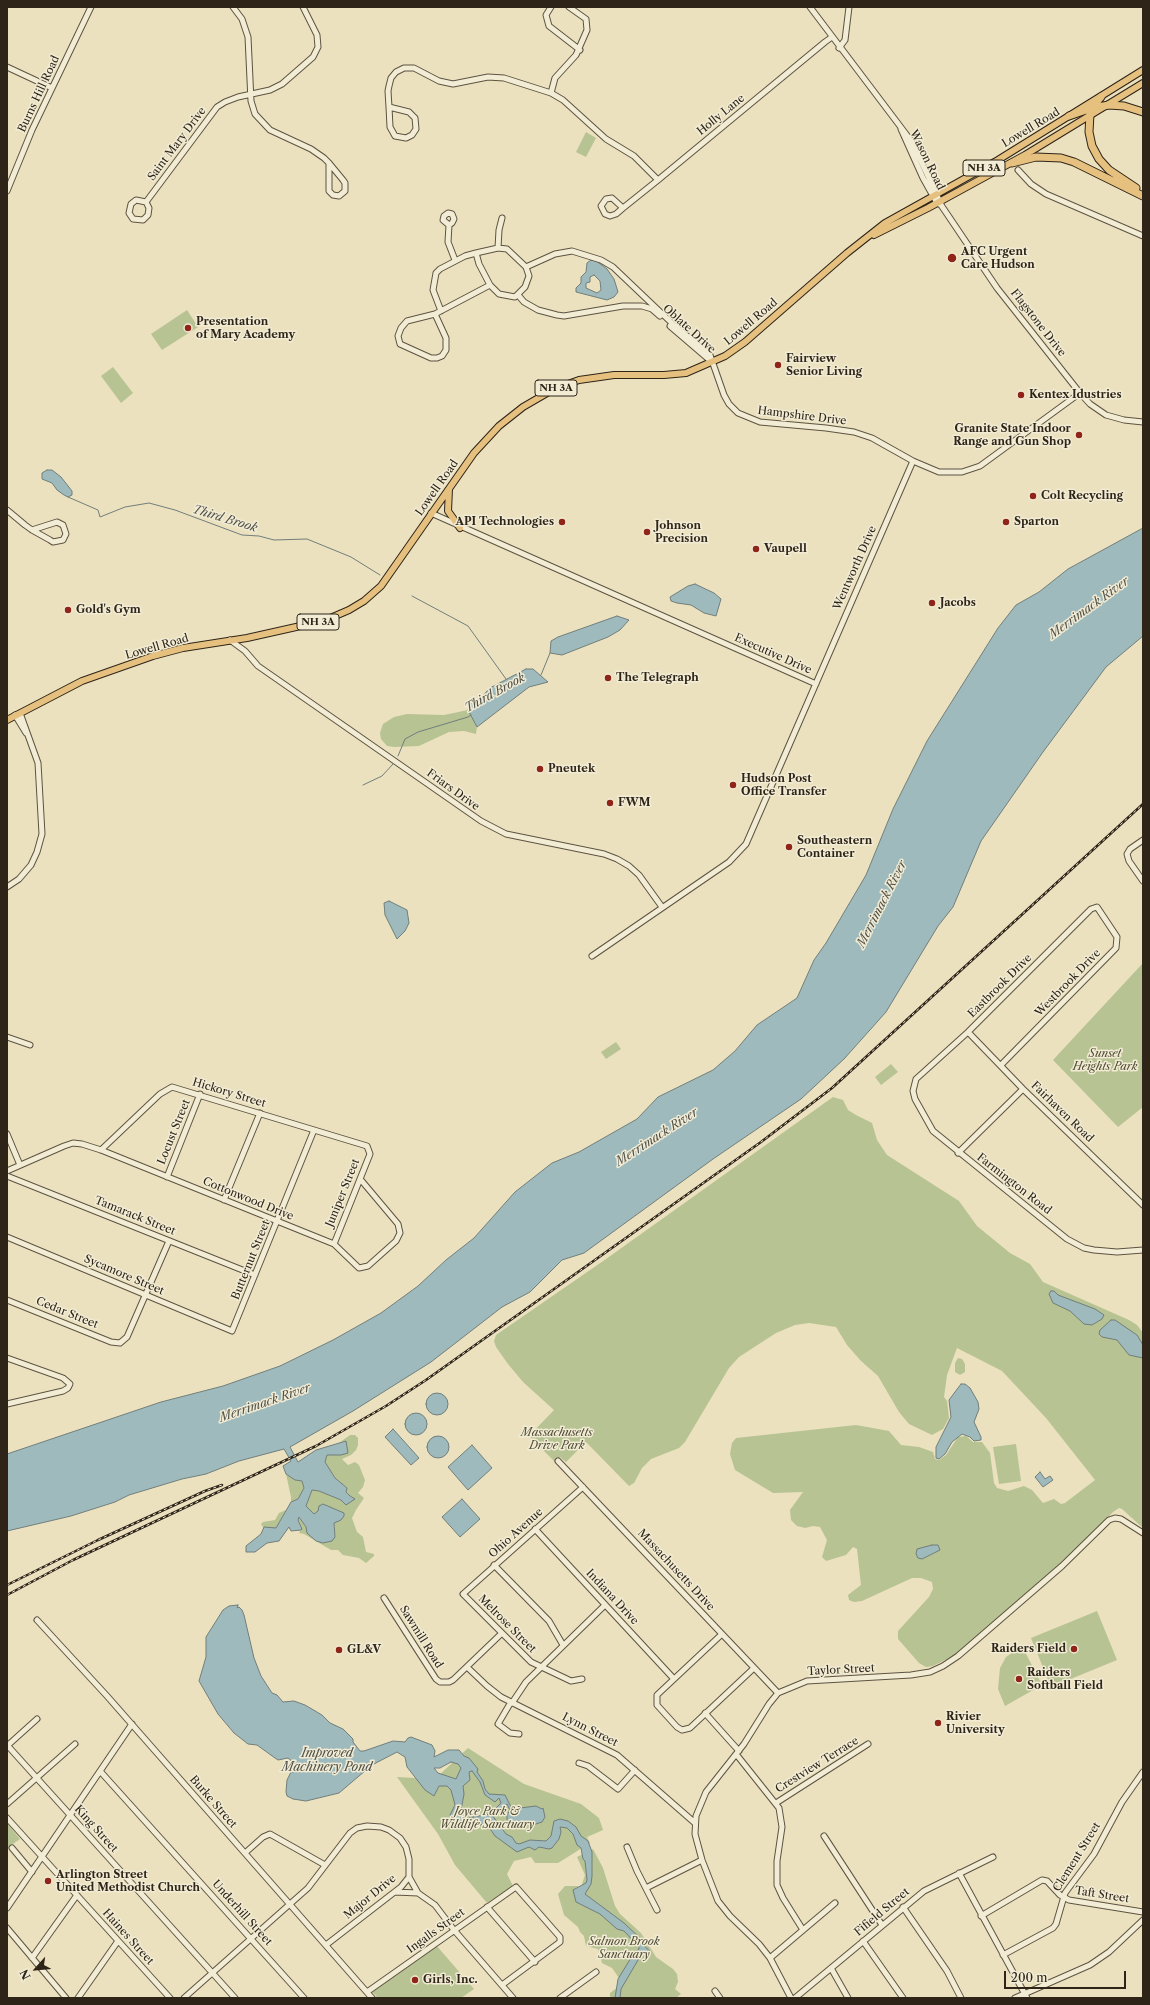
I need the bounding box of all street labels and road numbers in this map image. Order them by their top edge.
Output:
street label: Burns Hill Road [15,54,63,134]
street label: Holly Lane [695,92,747,138]
street label: Saint Mary Drive [145,105,209,183]
street label: Lowell Road [1000,106,1062,150]
street label: Wason Road [907,128,947,192]
road number: NH 3A [963,160,1005,176]
street label: Flagstone Drive [1008,287,1068,359]
street label: Lowell Road [722,296,780,348]
street label: Oblate Drive [660,302,718,356]
road number: NH 3A [535,380,577,396]
street label: Hampshire Drive [757,404,847,428]
street label: Lowell Road [413,457,461,519]
street label: Wentworth Drive [831,524,879,612]
road number: NH 3A [297,614,339,630]
street label: Executive Drive [732,631,814,677]
street label: Lowell Road [124,632,190,662]
street label: Friars Drive [424,766,482,814]
street label: Westbrook Drive [1033,947,1103,1019]
street label: Eastbrook Drive [965,951,1035,1021]
street label: Hickory Street [191,1076,267,1110]
street label: Fairhaven Road [1028,1079,1096,1145]
street label: Locust Street [155,1097,193,1167]
street label: Farmington Road [974,1151,1054,1217]
street label: Juniper Street [323,1157,363,1229]
street label: Cottonwood Drive [201,1175,295,1223]
street label: Tamarack Street [93,1194,177,1238]
street label: Butternut Street [229,1218,273,1302]
street label: Sycamore Street [82,1252,166,1298]
street label: Cedar Street [34,1295,100,1331]
street label: Ohio Avenue [486,1505,546,1561]
street label: Massachusetts Drive [635,1526,717,1614]
street label: Indiana Drive [583,1567,641,1627]
street label: Melrose Street [475,1592,539,1656]
street label: Sawmill Road [396,1603,446,1671]
street label: Taylor Street [807,1662,875,1678]
street label: Lynn Street [560,1710,620,1750]
street label: Crestview Terrace [773,1734,861,1796]
street label: Burke Street [187,1773,239,1831]
street label: King Street [71,1803,121,1855]
street label: Clement Street [1050,1820,1104,1894]
street label: Major Drive [341,1872,399,1922]
street label: Underhill Street [209,1878,275,1948]
street label: Taft Street [1074,1884,1130,1906]
street label: Fifield Street [852,1885,912,1939]
street label: Haines Street [100,1906,156,1968]
street label: Ingalls Street [405,1906,467,1956]

